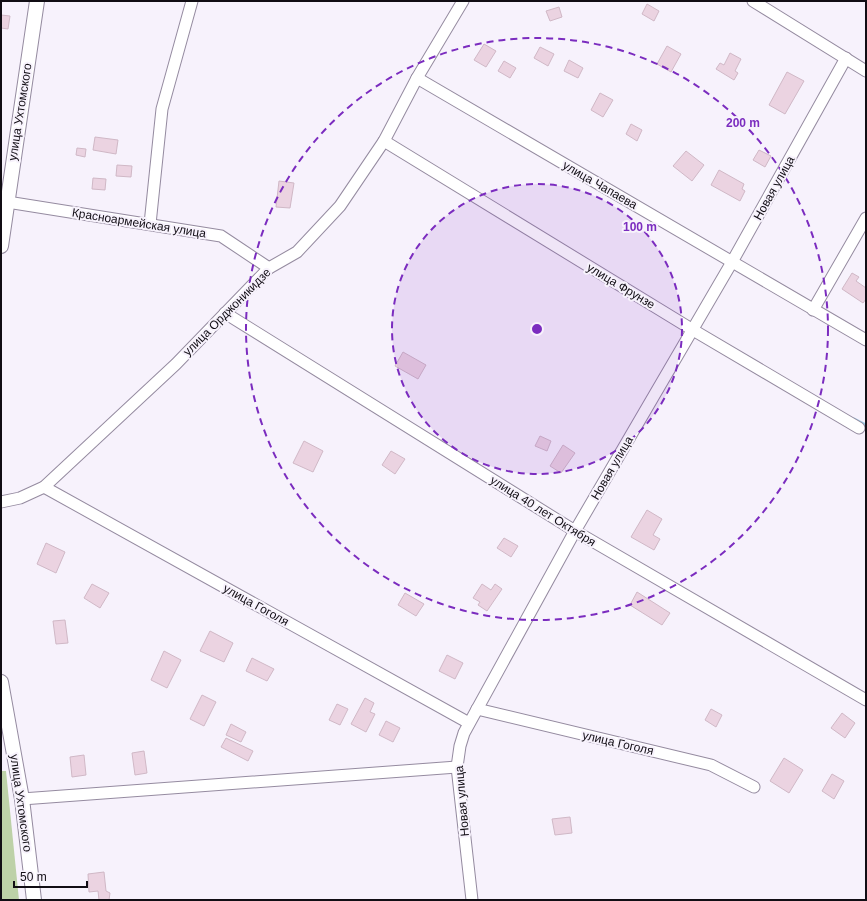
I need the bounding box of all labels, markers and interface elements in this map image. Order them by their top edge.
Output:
street label: улица Ухтомского [5,62,35,162]
text: 200 m [726,116,760,130]
street label: Новая улица [751,153,798,222]
street label: улица Чапаева [560,158,640,212]
street label: Красноармейская улица [71,205,207,241]
text: 100 m [623,220,657,234]
street label: улица Фрунзе [585,260,658,312]
street label: улица Орджоникидзе [180,265,274,359]
centre of rings [530,322,544,336]
street label: Новая улица [588,433,636,502]
street label: улица 40 лет Октября [488,473,598,549]
street label: улица Гоголя [221,581,291,629]
street label: улица Гоголя [581,728,655,758]
street label: улица Ухтомского [7,753,35,853]
street label: Новая улица [452,765,472,837]
scale bar [14,863,87,889]
text: 50 m [20,870,47,884]

